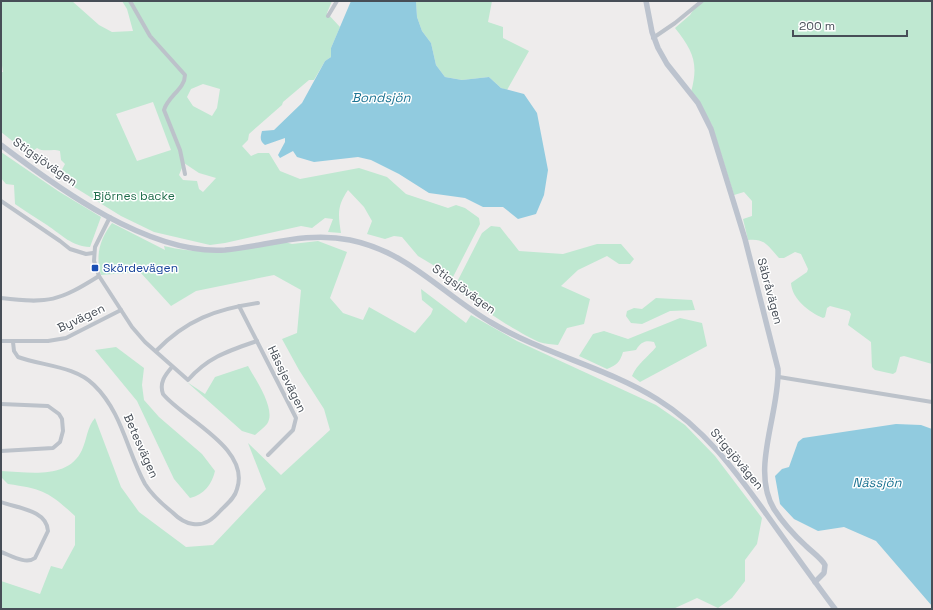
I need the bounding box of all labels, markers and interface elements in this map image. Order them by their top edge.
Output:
scale bar [793,12,907,38]
text: 200 m [799,18,835,34]
water label: Bondsjön [351,89,412,106]
street label: Stigsjövägen [10,134,80,190]
park label: Björnes backe [93,188,175,204]
street label: Säbråvägen [753,256,787,326]
place label: Skördevägen [103,260,178,276]
street label: Stigsjövägen [429,260,499,318]
marker: Skördevägen [90,263,100,273]
street label: Byvägen [55,300,107,336]
street label: Hässjevägen [264,343,310,415]
street label: Betesvägen [120,411,162,481]
street label: Stigsjövägen [707,425,767,493]
water label: Nässjön [853,474,903,491]

